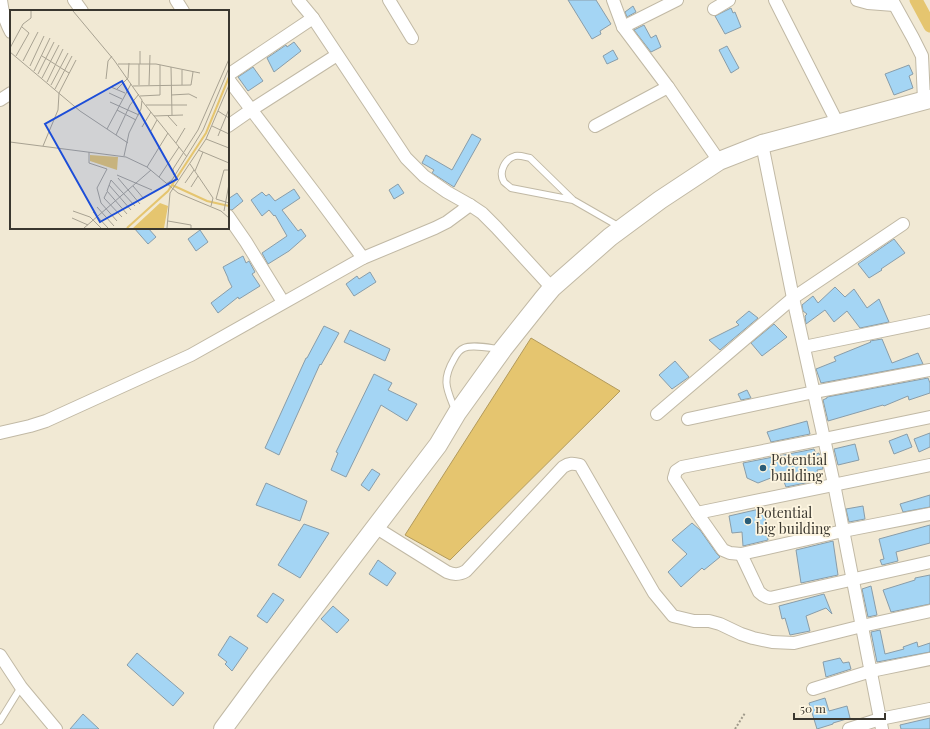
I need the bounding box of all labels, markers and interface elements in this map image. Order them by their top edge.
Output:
inset map [10,10,229,229]
place label: Potential building [771,450,827,485]
marker: Potential building [758,463,768,473]
place label: Potential big building [756,503,831,538]
marker: Potential big building [743,516,753,526]
scale bar [794,695,885,721]
text: 50 m [800,700,826,716]

